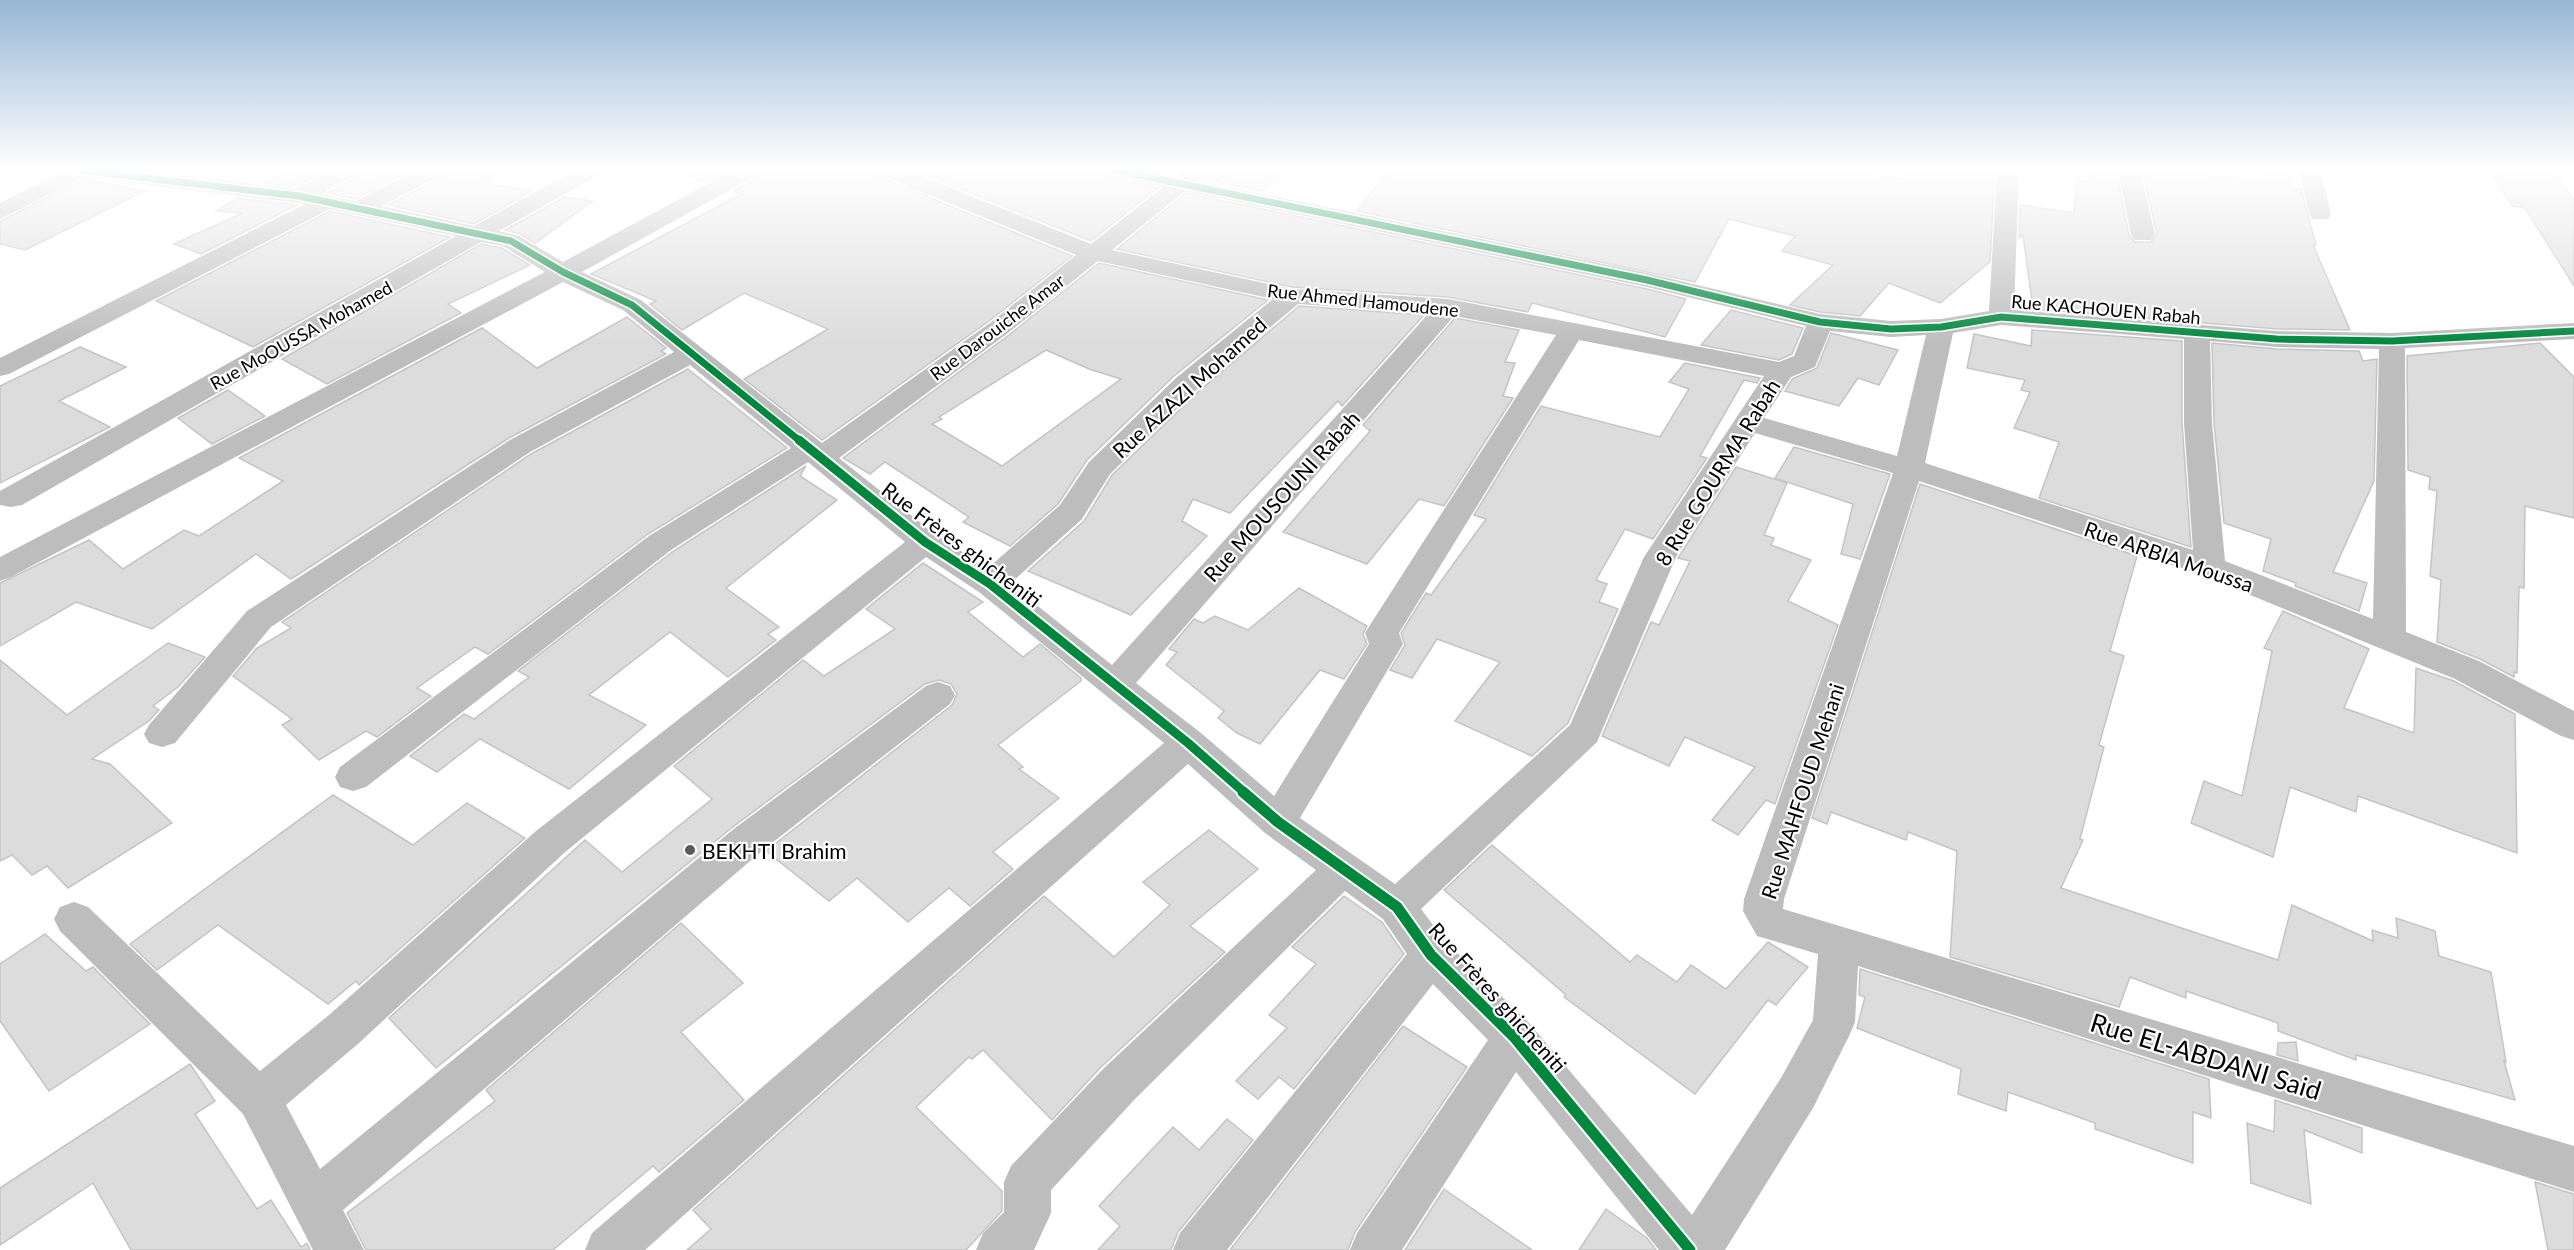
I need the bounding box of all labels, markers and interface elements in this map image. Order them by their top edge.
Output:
street label: Rue Darouiche Amar [925,269,1069,385]
street label: Rue MoOUSSA Mohamed [206,276,396,394]
street label: Rue Ahmed Hamoudene [1266,279,1460,321]
street label: Rue KACHOUEN Rabah [2010,290,2202,328]
street label: Rue AZAZI Mohamed [1107,311,1271,463]
street label: 8 Rue GOURMA Rabah [1649,374,1785,570]
street label: Rue MOUSOUNI Rabah [1198,406,1364,586]
street label: Rue Frères ghicheniti [877,476,1047,612]
street label: Rue ARBIA Moussa [2081,515,2257,597]
street label: Rue MAHFOUD Mehani [1755,680,1849,902]
place label: BEKHTI Brahim [702,838,847,863]
marker: BEKHTI Brahim [683,843,697,857]
street label: Rue Frères ghicheniti [1424,917,1572,1077]
street label: Rue EL-ABDANI Said [2087,1006,2325,1106]

